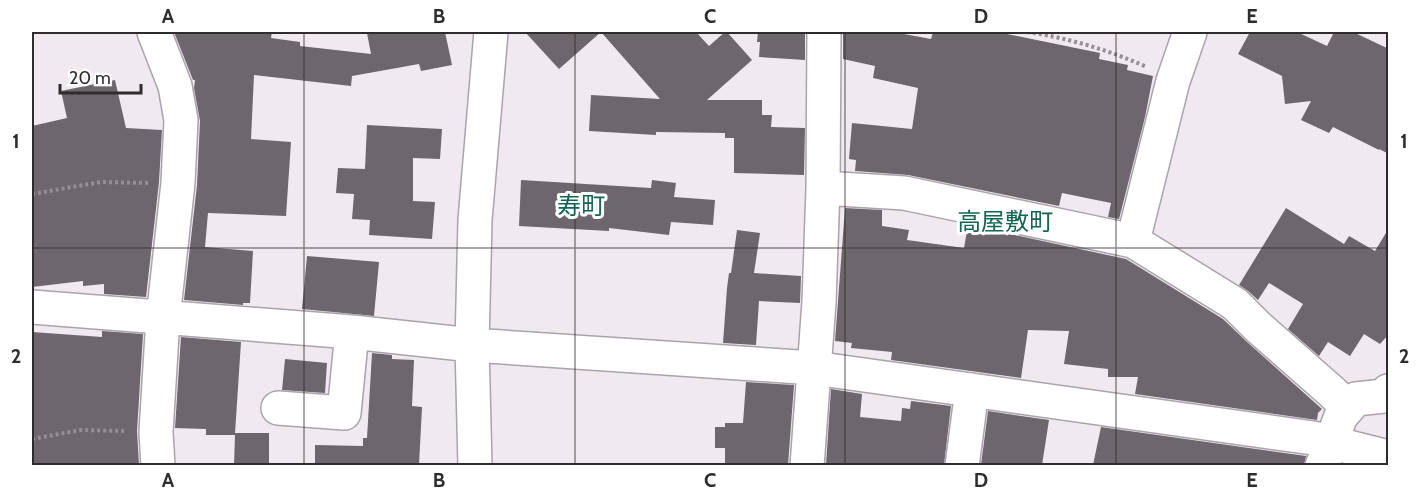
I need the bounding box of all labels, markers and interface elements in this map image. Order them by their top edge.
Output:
text: A [162,4,175,28]
text: B [433,4,445,28]
text: C [704,4,716,28]
text: D [974,4,988,28]
text: E [1246,4,1258,28]
scale bar [60,57,141,95]
text: 20 m [69,67,111,89]
text: 1 [12,129,20,153]
text: 1 [1400,129,1408,153]
district label: 寿町 [557,191,605,220]
district label: 高屋敷町 [957,207,1053,236]
text: 2 [11,344,21,368]
text: 2 [1399,344,1409,368]
text: A [162,468,175,492]
text: B [433,468,445,492]
text: C [704,468,716,492]
text: D [974,468,988,492]
text: E [1246,468,1258,492]

